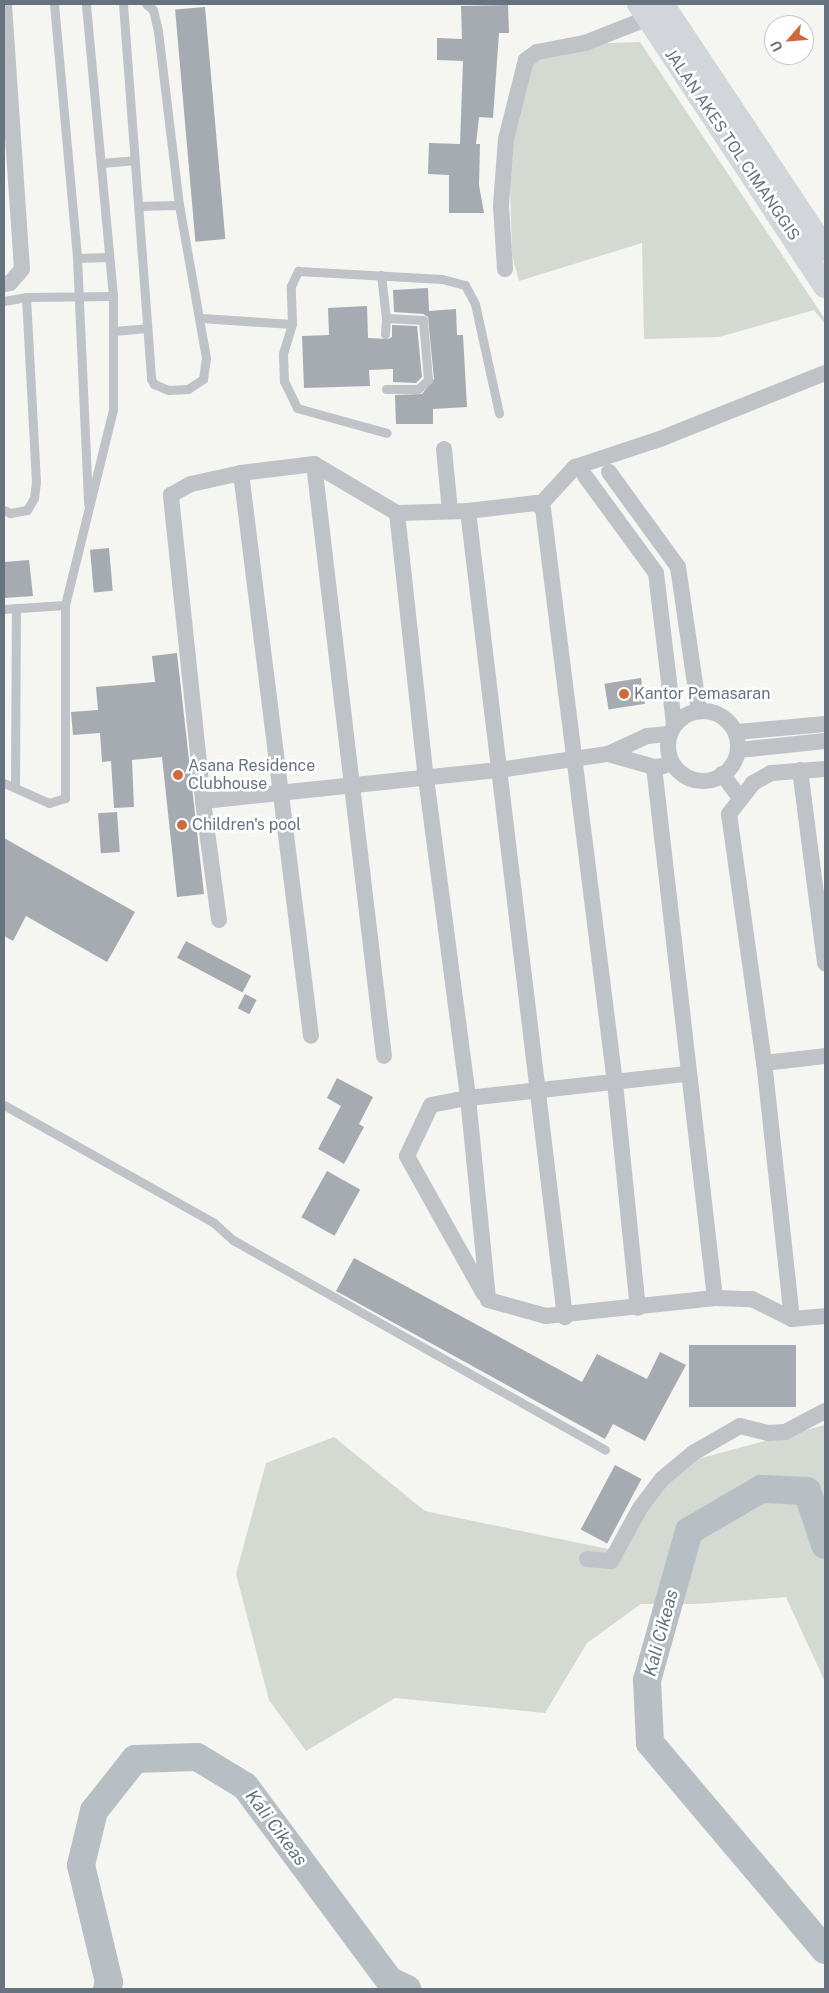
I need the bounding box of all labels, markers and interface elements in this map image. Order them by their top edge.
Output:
north arrow [764,15,814,65]
text: U [767,38,786,55]
street label: JALAN AKES TOL CIMANGGIS [661,46,803,244]
place label: Kantor Pemasaran [634,684,770,704]
marker: Kantor Pemasaran [618,688,630,700]
place label: Asana Residence Clubhouse [188,756,315,794]
marker: Asana Residence Clubhouse [172,769,184,781]
place label: Children's pool [192,815,301,835]
marker: Children's pool [176,819,188,831]
water label: Kali Cikeas [639,1587,683,1679]
water label: Kali Cikeas [241,1786,311,1870]

